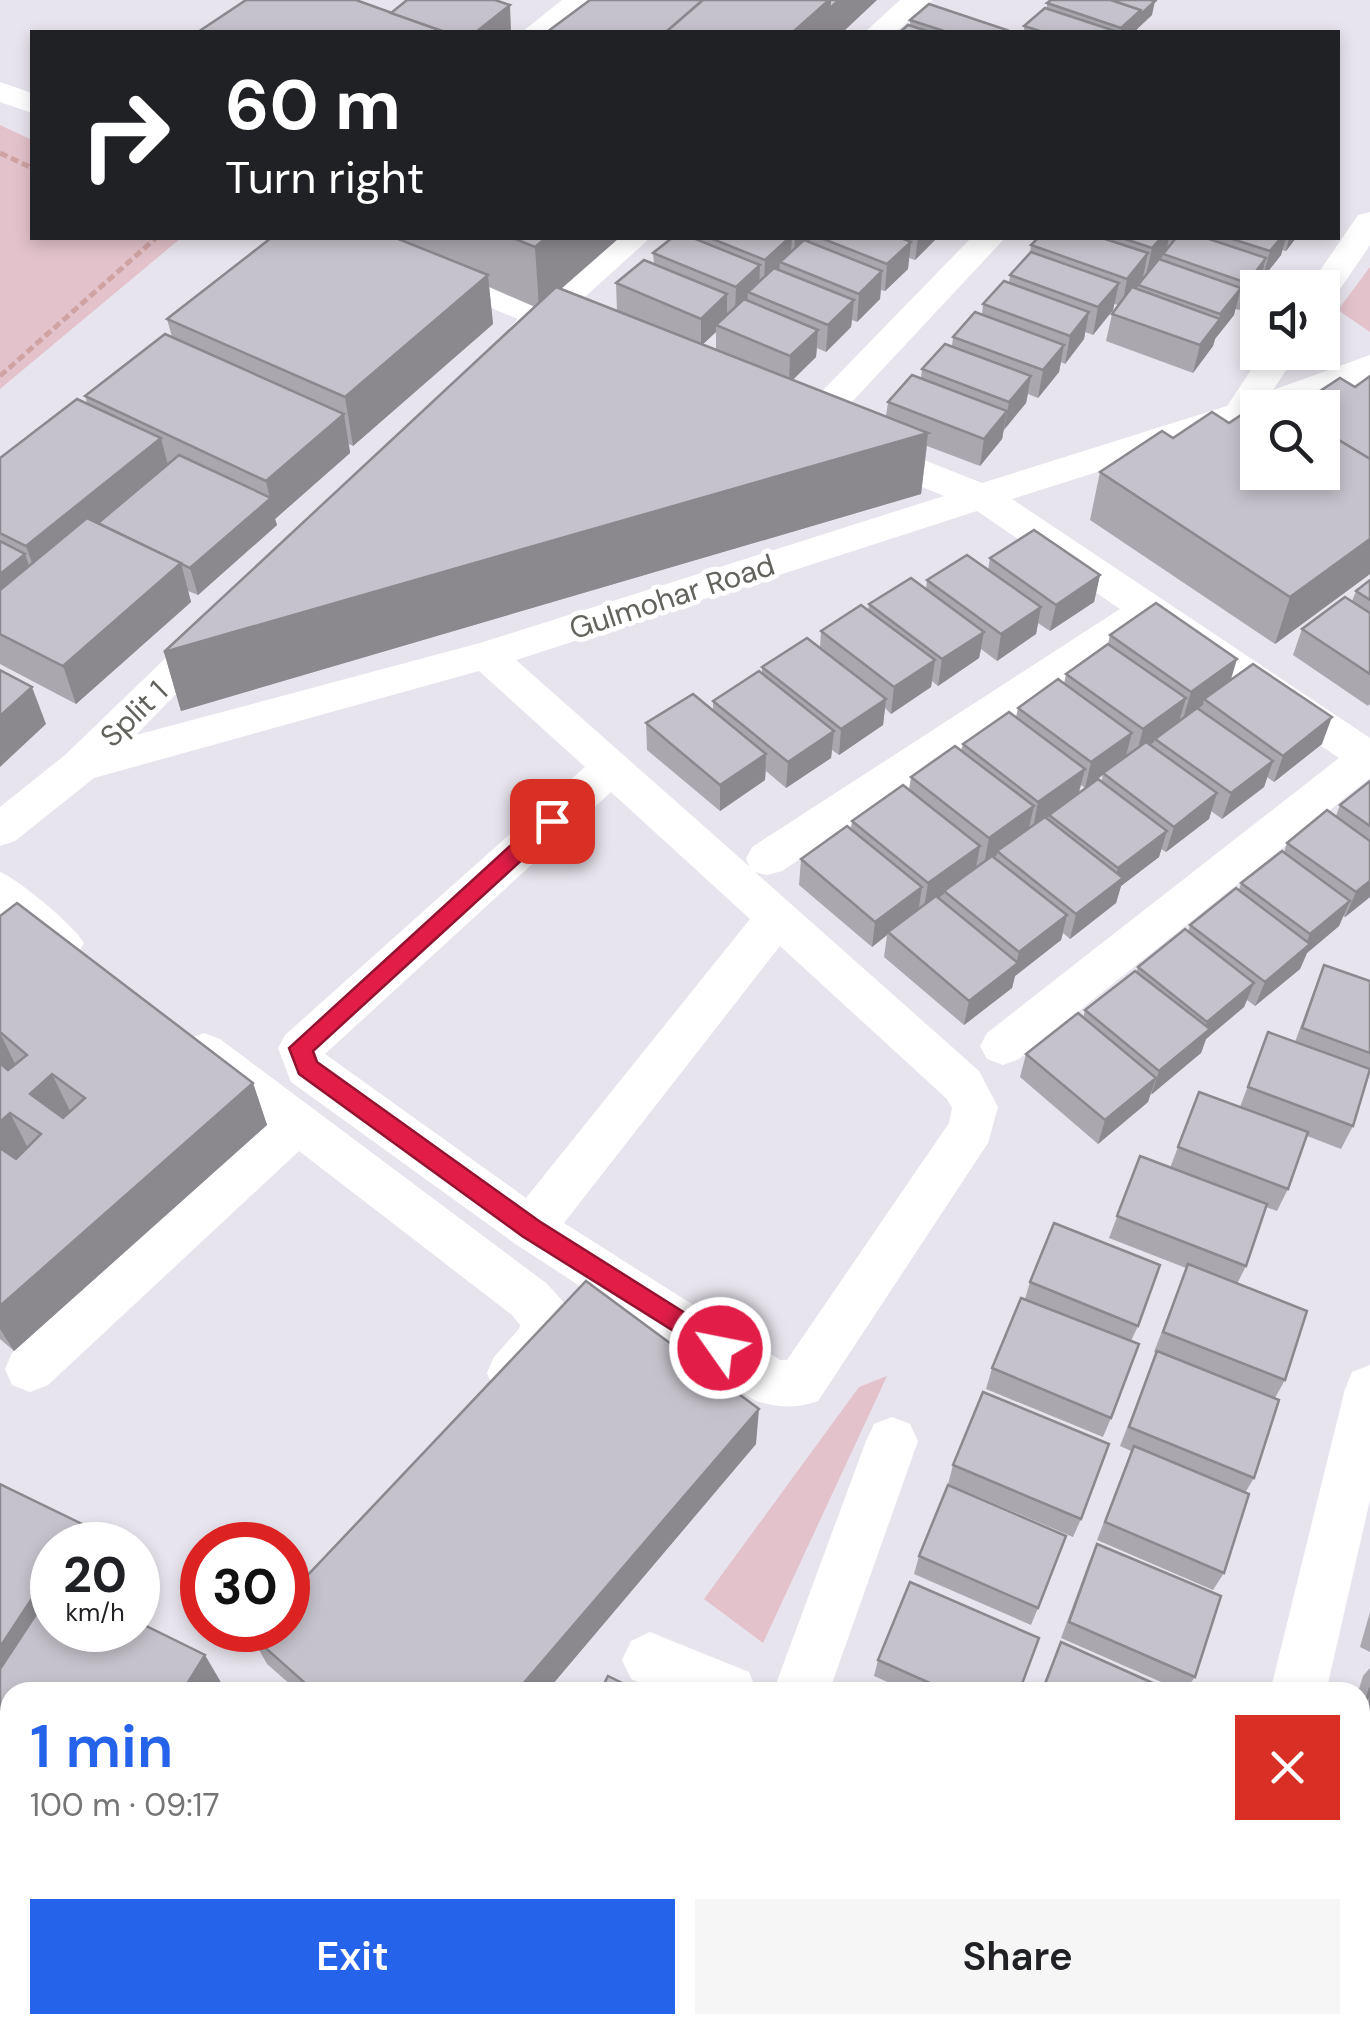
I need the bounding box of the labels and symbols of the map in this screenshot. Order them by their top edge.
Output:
street label: Gulmohar Road [564,545,779,648]
street label: Split 1 [92,672,176,755]
pin [510,779,595,864]
position arrow [668,1296,772,1400]
speed limit sign: 30 [180,1522,310,1652]

